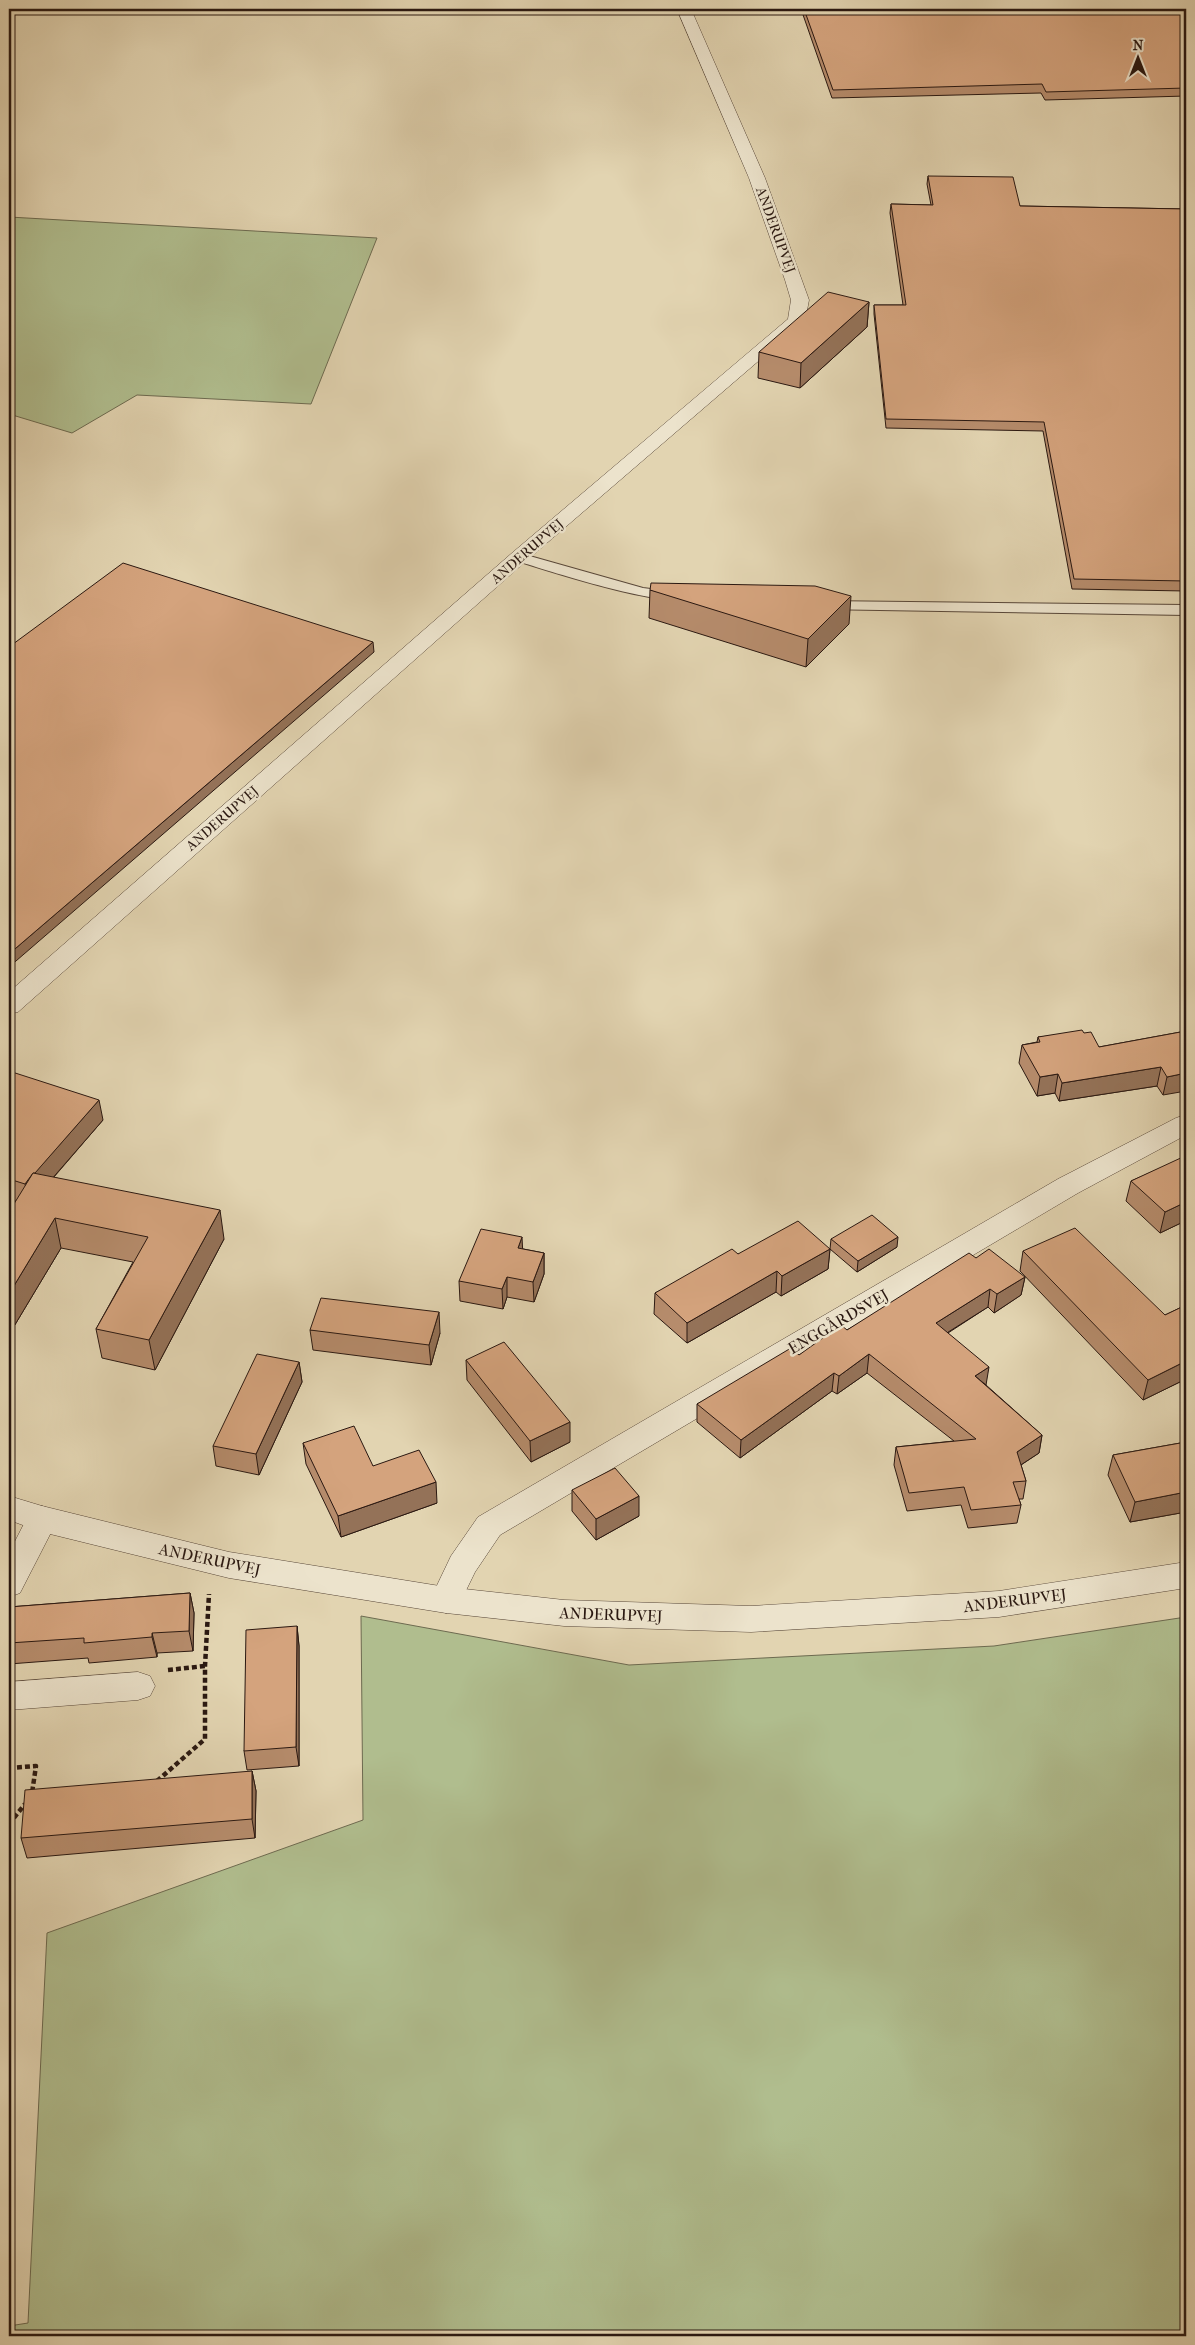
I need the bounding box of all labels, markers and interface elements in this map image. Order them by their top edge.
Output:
north arrow [1112,32,1162,82]
text: N [1133,37,1144,54]
street label: ANDERUPVEJ [752,184,799,276]
street label: ANDERUPVEJ [487,515,567,588]
street label: ANDERUPVEJ [182,782,262,855]
street label: ENGGÅRDSVEJ [784,1284,892,1358]
street label: ANDERUPVEJ [156,1539,263,1580]
street label: ANDERUPVEJ [961,1585,1068,1616]
street label: ANDERUPVEJ [558,1603,663,1626]

